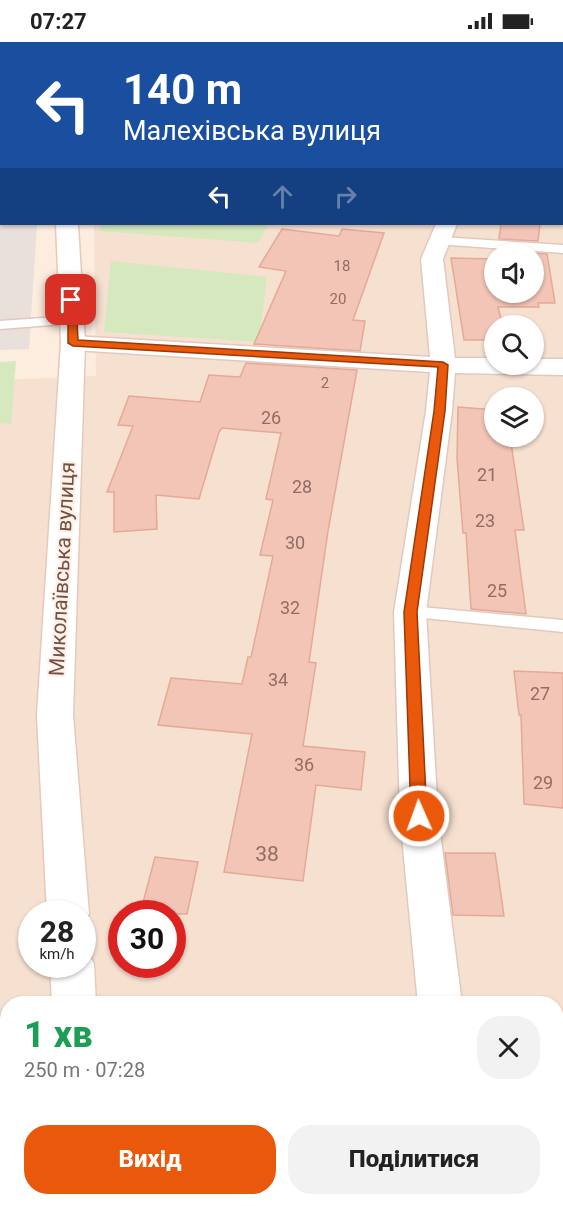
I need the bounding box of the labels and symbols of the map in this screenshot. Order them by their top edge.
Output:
house number: 18 [334,257,350,275]
pin [45,274,96,325]
house number: 20 [330,290,346,308]
house number: 2 [321,374,329,392]
house number: 26 [261,407,281,428]
street label: Миколаївська вулиця [44,461,80,677]
house number: 21 [477,464,497,485]
house number: 28 [292,476,312,497]
house number: 23 [475,510,495,531]
house number: 30 [285,532,305,553]
house number: 25 [487,580,507,601]
house number: 32 [280,597,300,618]
house number: 34 [268,669,288,690]
house number: 27 [530,683,550,704]
house number: 36 [294,754,314,775]
house number: 29 [533,772,553,793]
position arrow [387,784,451,848]
house number: 38 [255,842,279,866]
speed limit sign: 30 [108,900,186,978]

